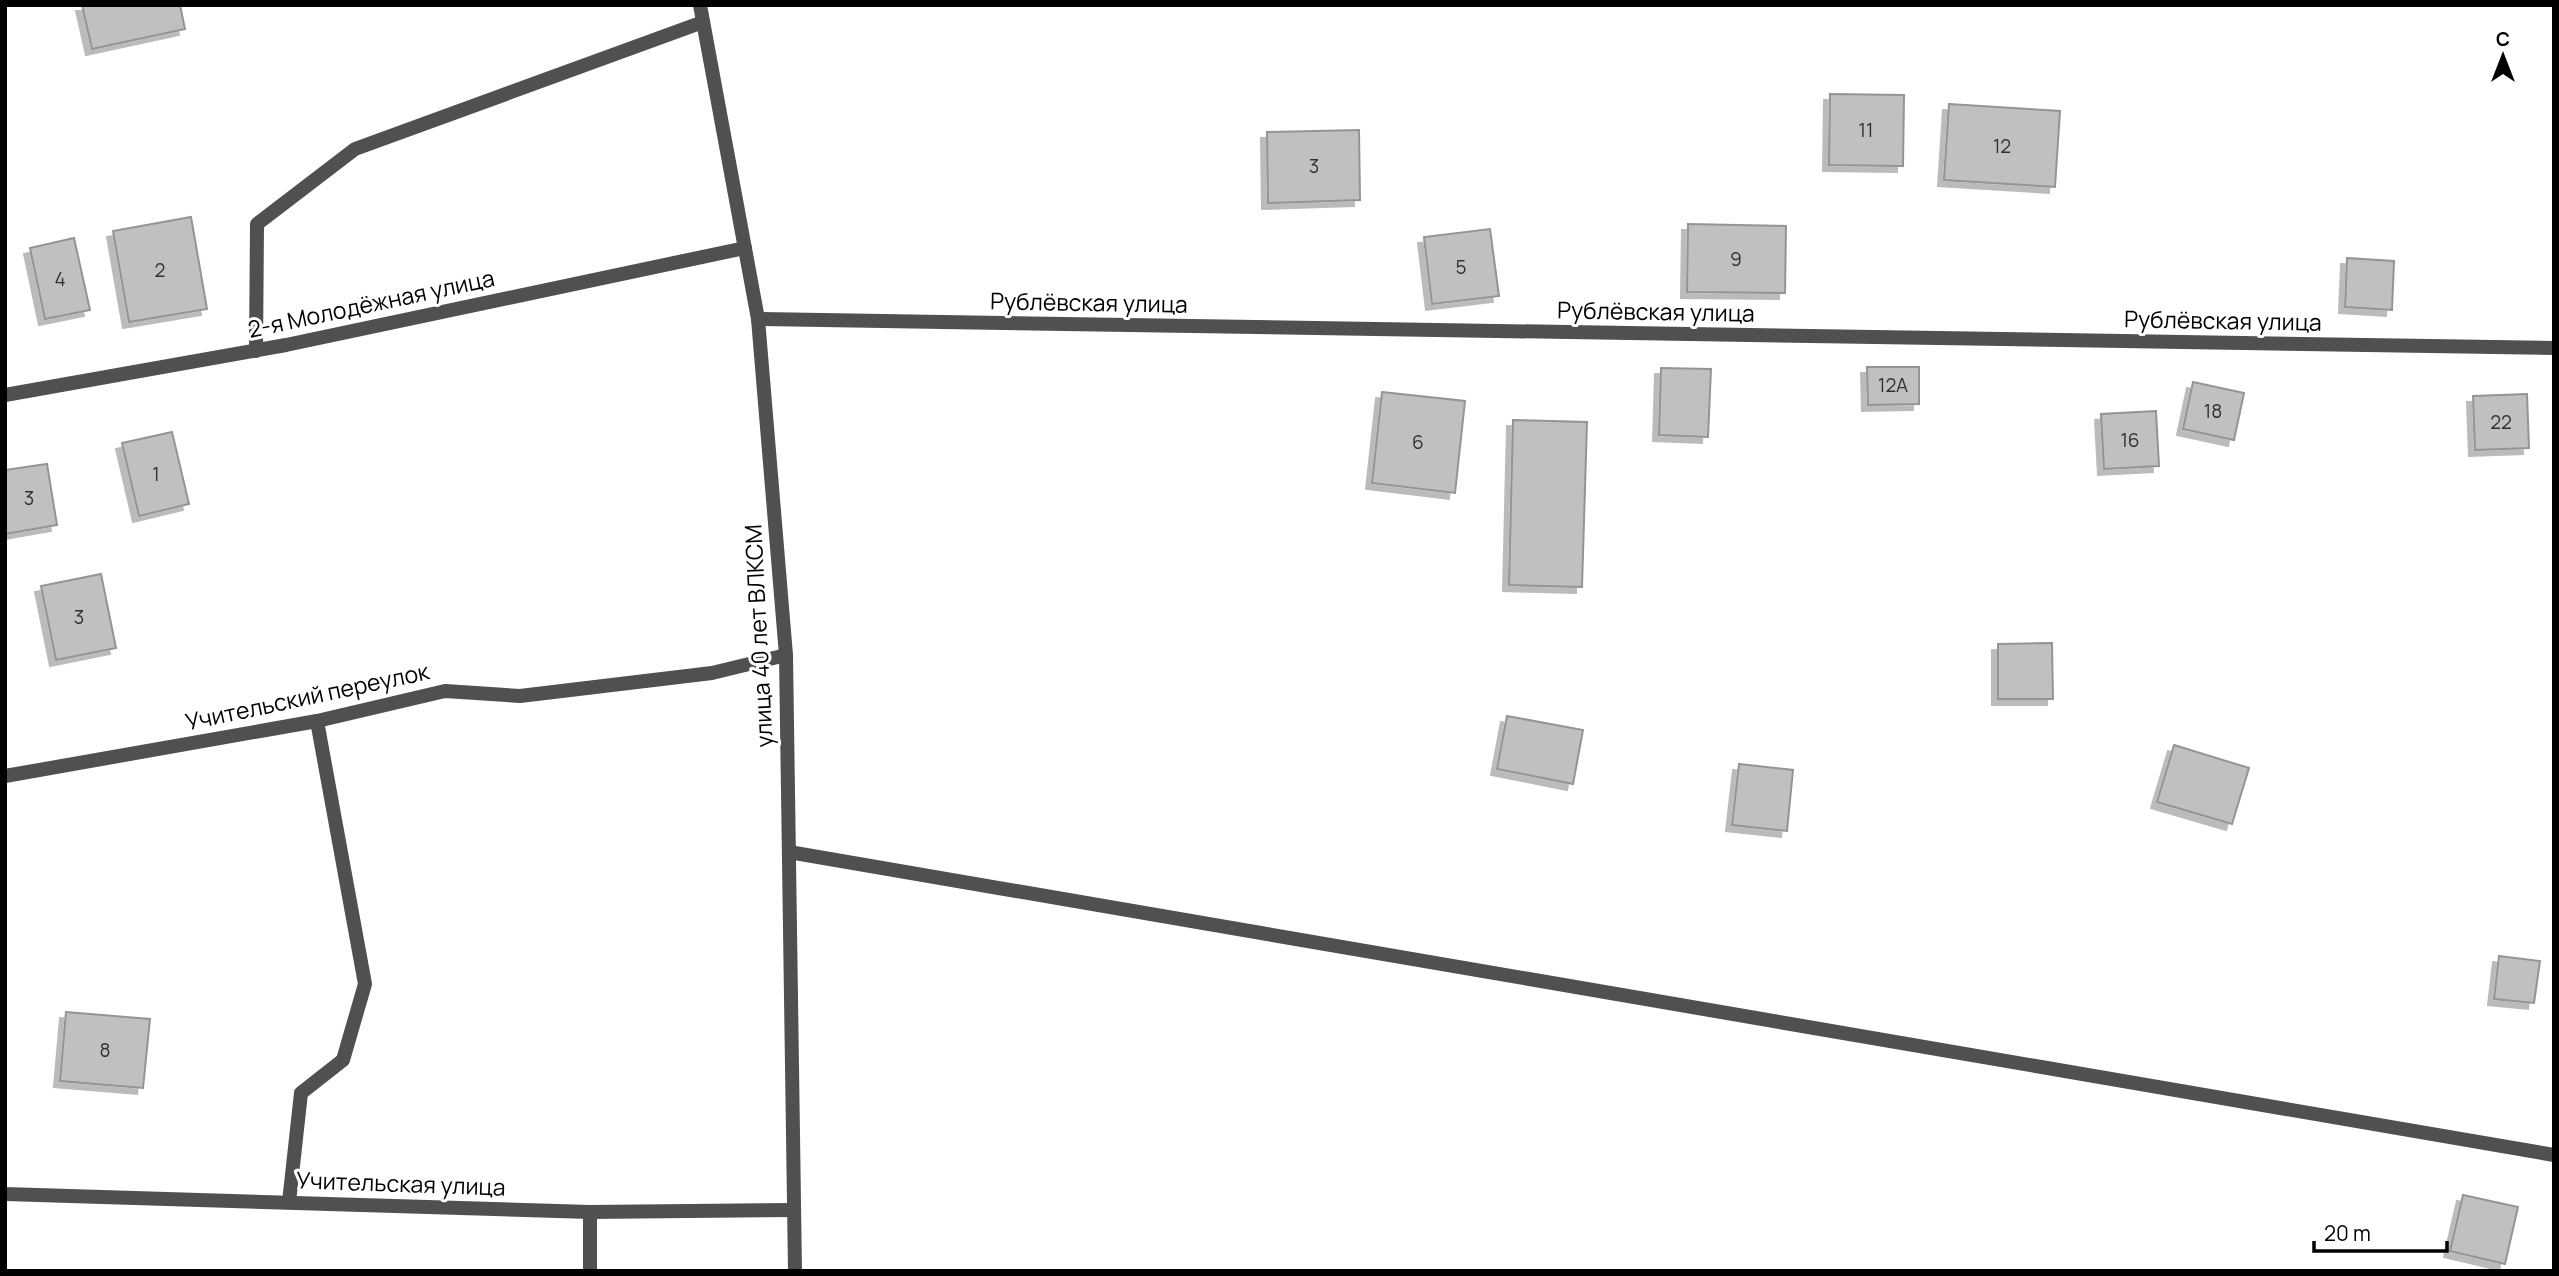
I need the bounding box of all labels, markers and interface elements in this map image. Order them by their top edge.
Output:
north arrow [2468,21,2538,91]
text: С [2496,26,2510,52]
house number: 11 [1859,117,1873,143]
house number: 12 [1993,133,2011,159]
house number: 3 [1309,153,1319,179]
house number: 9 [1730,246,1742,272]
house number: 5 [1456,254,1467,280]
house number: 2 [155,257,165,283]
street label: 2-я Молодёжная улица [245,261,497,345]
house number: 4 [54,266,66,292]
street label: Рублёвская улица [990,284,1188,320]
street label: Рублёвская улица [1557,293,1755,329]
street label: Рублёвская улица [2124,302,2322,338]
house number: 12А [1878,372,1908,398]
house number: 18 [2204,398,2222,424]
house number: 22 [2490,409,2512,435]
house number: 16 [2120,427,2140,453]
house number: 6 [1412,429,1424,455]
house number: 1 [152,461,160,487]
house number: 3 [24,485,34,511]
street label: улица 40 лет ВЛКСМ [736,524,780,748]
house number: 3 [74,604,84,630]
street label: Учительский переулок [182,654,432,737]
house number: 8 [99,1037,111,1063]
street label: Учительская улица [296,1163,506,1203]
scale bar [2314,1210,2447,1254]
text: 20 m [2324,1219,2371,1247]

